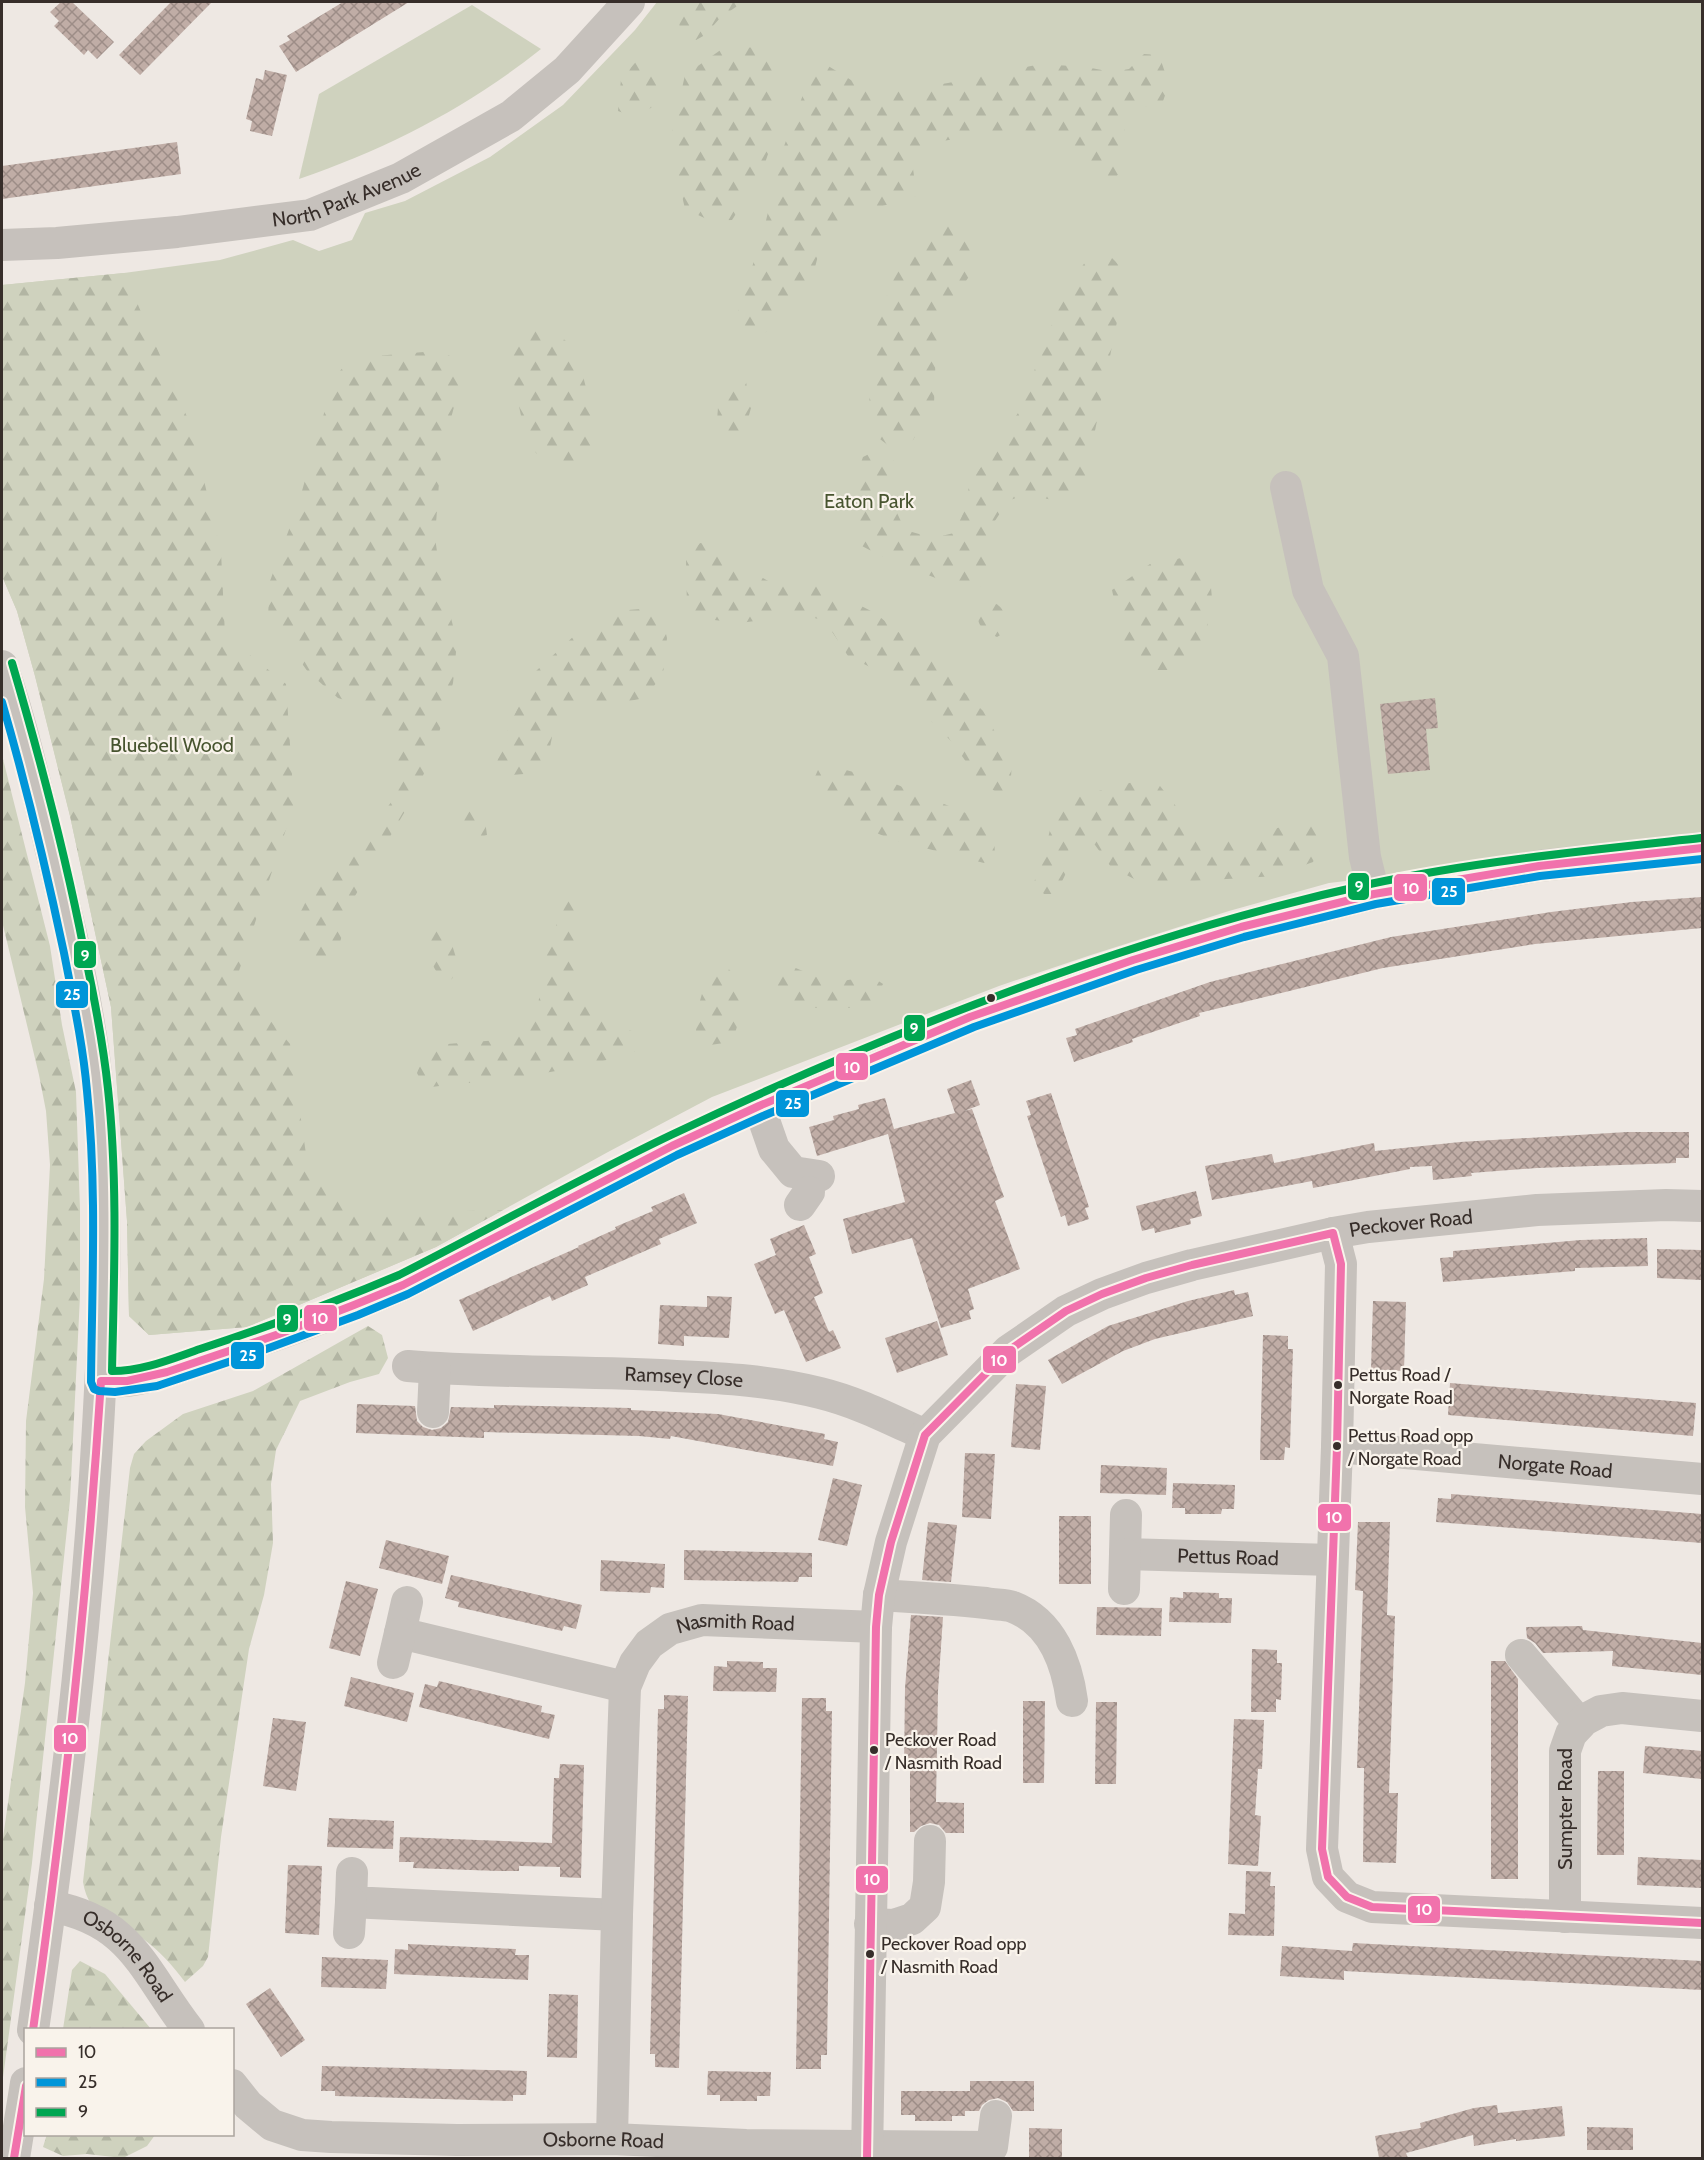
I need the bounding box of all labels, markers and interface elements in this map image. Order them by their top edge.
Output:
street label: North Park Avenue [271,157,425,232]
park label: Eaton Park [824,489,914,513]
park label: Bluebell Wood [110,733,234,757]
line badge: 9 [1347,872,1370,901]
line badge: 10 [1393,873,1428,902]
text: 9 [1355,877,1364,896]
line badge: 25 [1431,877,1466,906]
text: 10 [1402,879,1420,898]
text: 25 [1440,882,1458,901]
line badge: 9 [73,940,97,969]
text: 9 [81,946,90,965]
line badge: 25 [55,980,89,1009]
text: 25 [63,985,81,1004]
unlabelled marker [985,992,997,1004]
line badge: 9 [903,1014,926,1042]
text: 9 [910,1019,919,1038]
line badge: 10 [835,1052,869,1081]
text: 10 [843,1058,861,1077]
line badge: 25 [775,1089,810,1118]
text: 25 [784,1094,802,1113]
street label: Peckover Road [1347,1205,1474,1242]
line badge: 9 [276,1304,299,1333]
line badge: 10 [303,1304,338,1332]
text: 10 [311,1309,329,1328]
text: 9 [283,1310,292,1329]
line badge: 25 [230,1341,265,1370]
line badge: 10 [982,1345,1017,1374]
text: 25 [239,1346,257,1365]
text: 10 [990,1351,1008,1370]
street label: Ramsey Close [624,1362,744,1392]
place label: Pettus Road / Norgate Road [1349,1364,1453,1409]
marker: Pettus Road / Norgate Road [1332,1379,1344,1391]
place label: Pettus Road opp / Norgate Road [1347,1425,1473,1470]
marker: Pettus Road opp / Norgate Road [1331,1440,1343,1452]
street label: Norgate Road [1497,1449,1614,1483]
line badge: 10 [1317,1503,1352,1532]
text: 10 [1325,1508,1343,1527]
street label: Pettus Road [1177,1544,1279,1570]
street label: Nasmith Road [673,1608,795,1639]
line badge: 10 [53,1724,87,1753]
text: 10 [61,1729,79,1748]
place label: Peckover Road / Nasmith Road [884,1729,1002,1774]
marker: Peckover Road / Nasmith Road [868,1744,880,1756]
street label: Sumpter Road [1553,1748,1577,1870]
line badge: 10 [855,1865,889,1894]
text: 10 [863,1870,881,1889]
line badge: 10 [1407,1895,1441,1924]
text: 10 [1415,1900,1433,1919]
street label: Osborne Road [79,1904,178,2007]
place label: Peckover Road opp / Nasmith Road [880,1933,1027,1978]
marker: Peckover Road opp / Nasmith Road [864,1948,876,1960]
legend [24,2028,234,2136]
text: 10 [78,2041,96,2063]
text: 25 [78,2071,97,2093]
text: 9 [78,2101,88,2123]
street label: Osborne Road [543,2127,665,2153]

